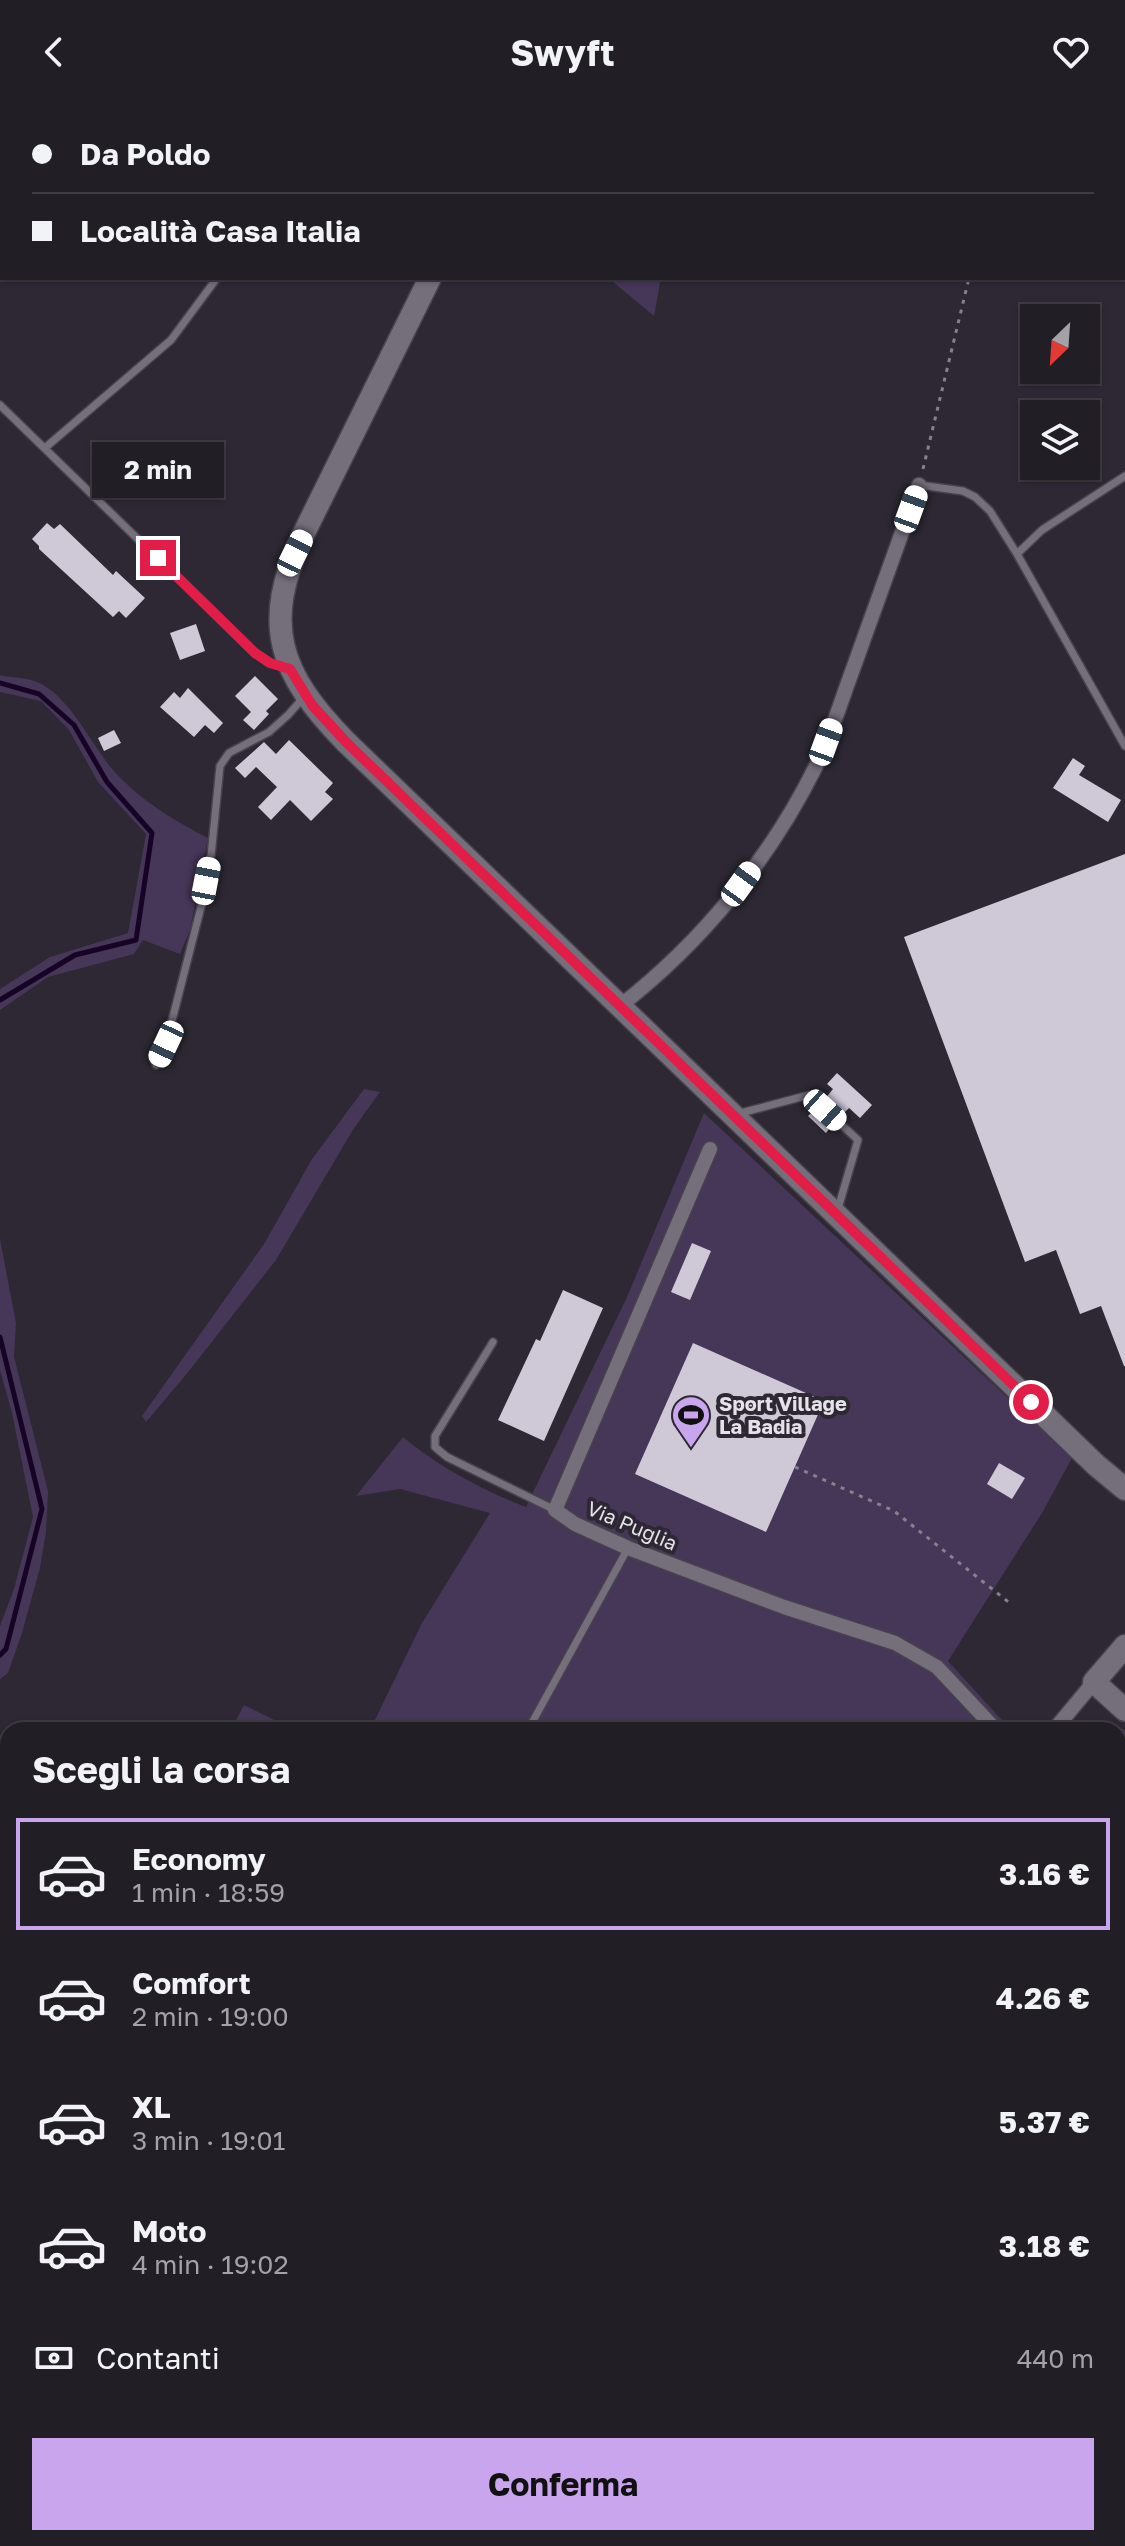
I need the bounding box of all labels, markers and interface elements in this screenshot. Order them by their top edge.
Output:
icon: back [32,30,76,74]
icon: heart [1049,30,1093,74]
text: Swyft [510,31,615,74]
text: Da Poldo [80,136,211,172]
text: Località Casa Italia [80,213,361,249]
north arrow [1020,304,1100,384]
map controls [1020,304,1100,480]
button: layers [1020,400,1100,480]
callout: 2 min [92,442,224,498]
text: 2 min [124,454,192,485]
car [892,482,930,536]
car [274,526,316,580]
route end [140,540,176,576]
car [807,715,845,769]
car [190,855,222,907]
car [717,858,765,910]
car [145,1017,187,1071]
car [799,1085,851,1135]
route start [1013,1384,1049,1420]
place label: Sport Village La Badia [719,1391,847,1438]
sports icon: Sport Village La Badia [670,1394,712,1449]
street label: Via Puglia [584,1495,681,1555]
text: Scegli la corsa [32,1748,290,1791]
icon: car [36,1838,108,1910]
text: Economy [132,1841,266,1877]
text: 3.16 € [999,1856,1090,1892]
text: 1 min · 18:59 [132,1877,285,1908]
icon: car [36,1962,108,2034]
text: Comfort [132,1965,251,2001]
text: 4.26 € [996,1980,1090,2016]
text: 2 min · 19:00 [132,2001,289,2032]
icon: car [36,2086,108,2158]
text: XL [132,2089,171,2125]
text: 5.37 € [999,2104,1090,2140]
text: 3 min · 19:01 [132,2125,285,2156]
icon: car [36,2210,108,2282]
text: Moto [132,2213,207,2249]
text: 3.18 € [999,2228,1090,2264]
text: 4 min · 19:02 [132,2249,288,2280]
icon: cash [32,2336,76,2380]
text: Contanti [96,2340,220,2376]
text: 440 m [1017,2343,1094,2374]
button: Conferma [32,2438,1094,2530]

